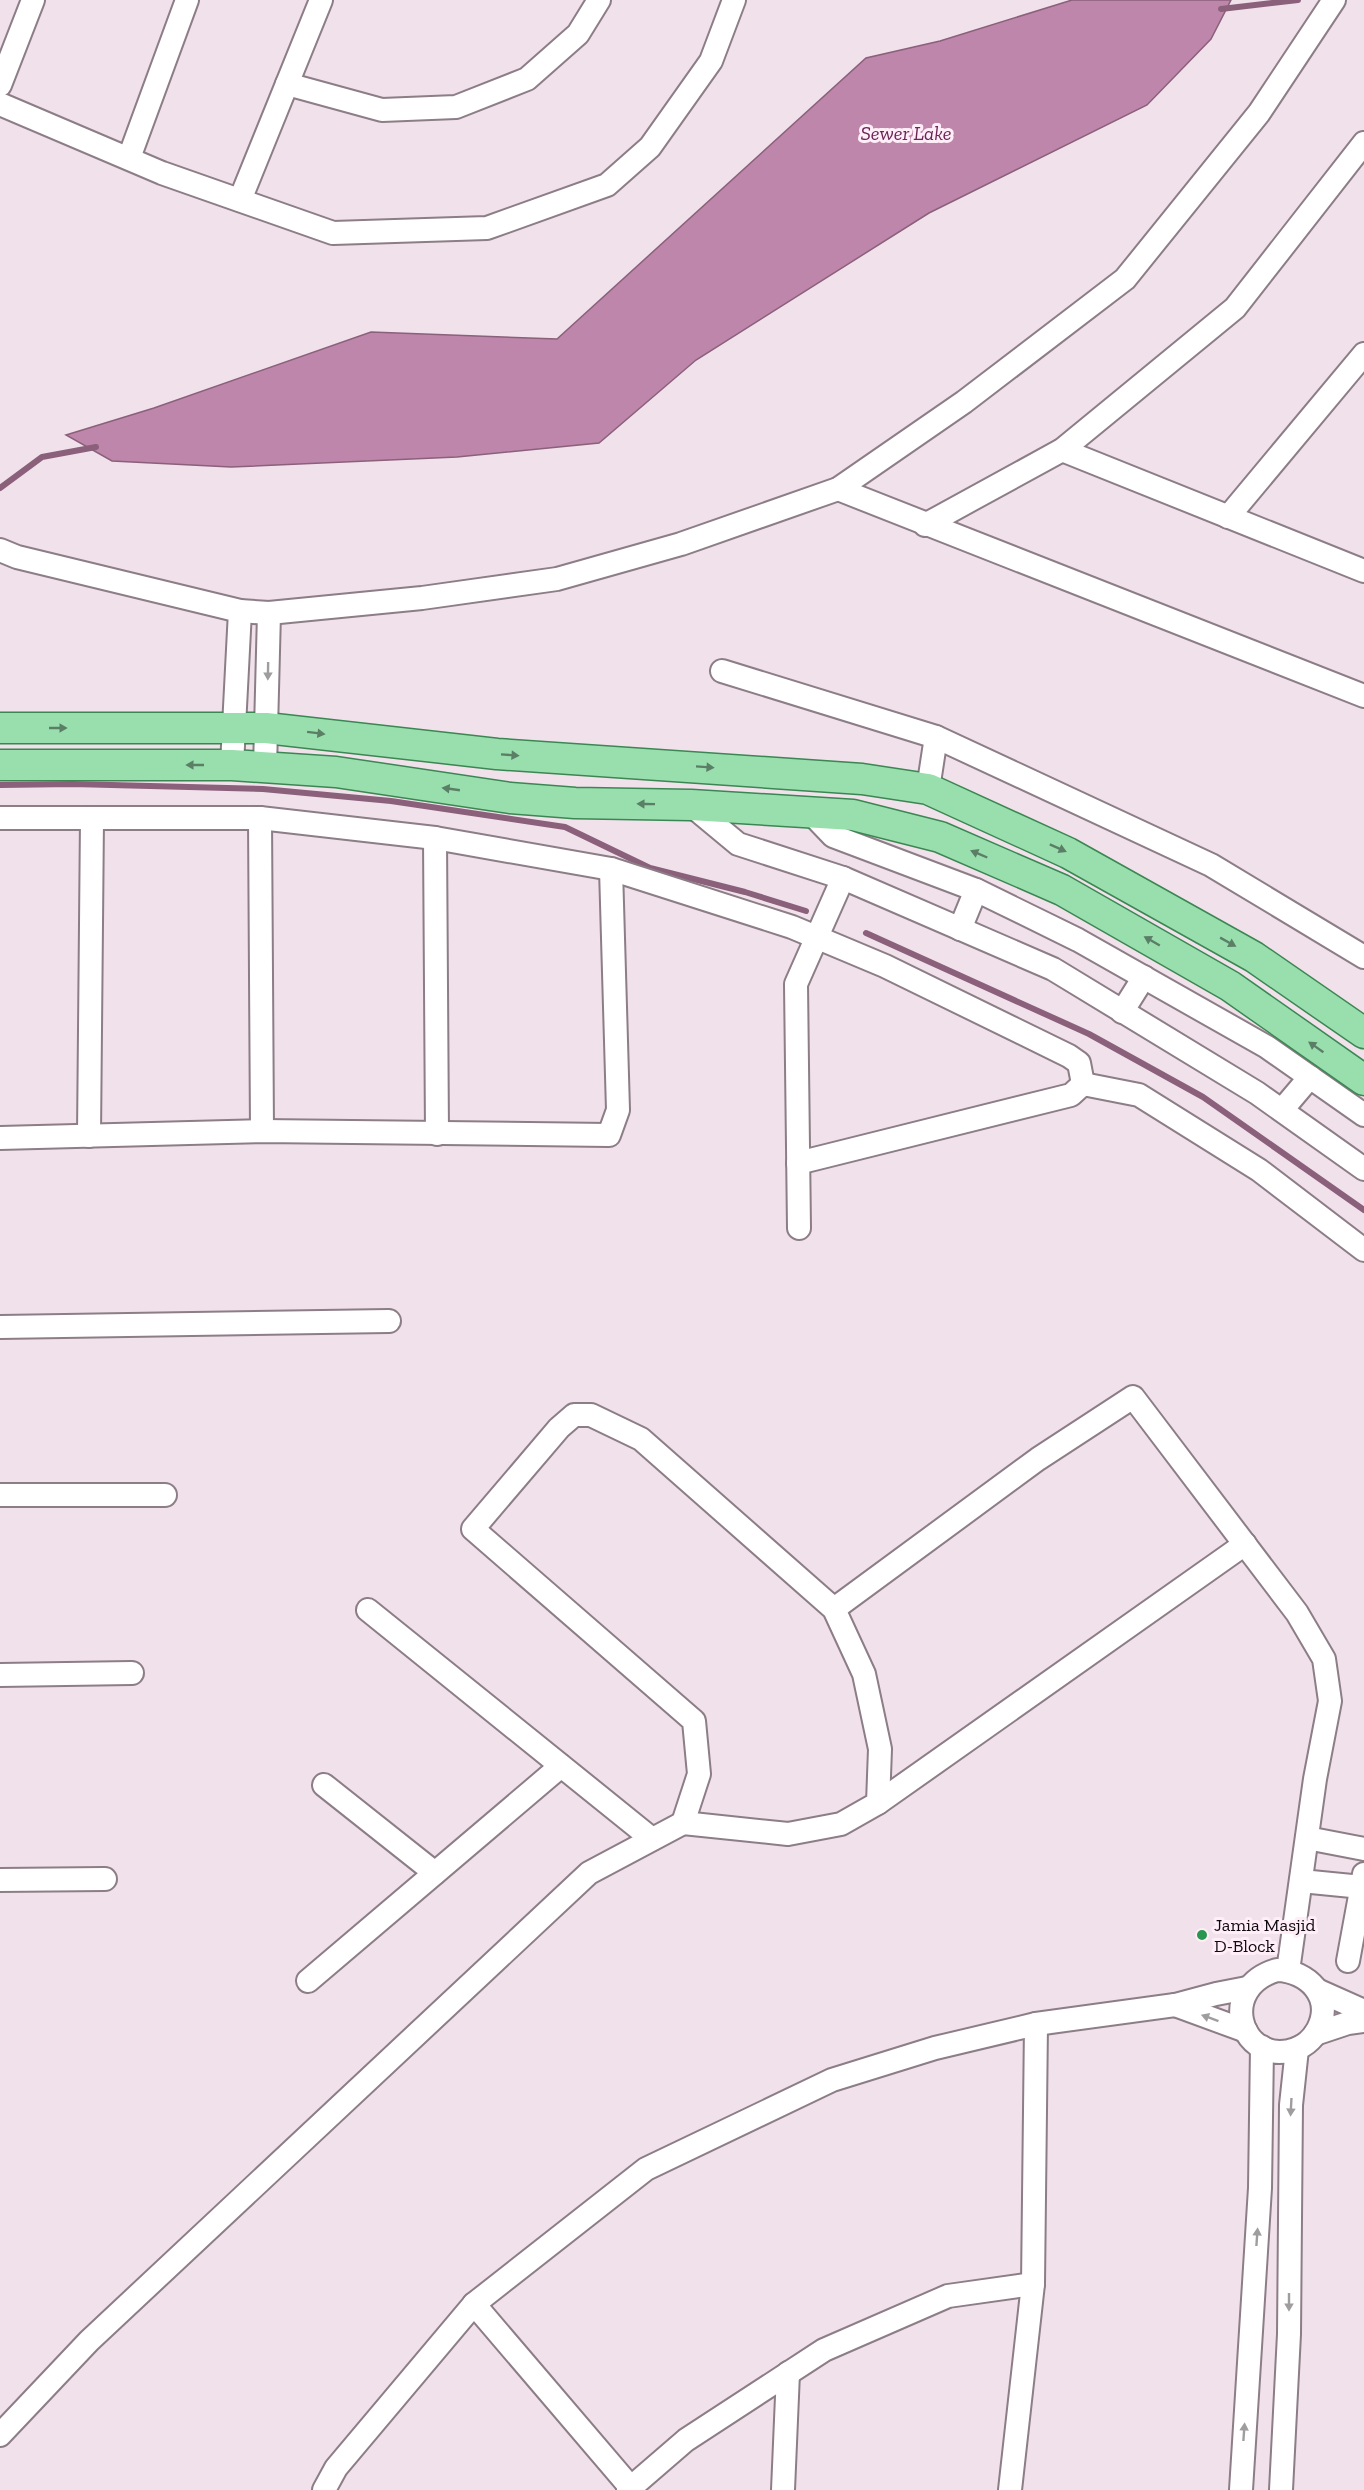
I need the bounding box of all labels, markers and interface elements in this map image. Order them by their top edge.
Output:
water label: Sewer Lake [860,121,952,145]
one-way arrow [263,662,273,681]
one-way arrow [49,723,68,733]
one-way arrow [307,729,326,738]
one-way arrow [500,750,519,760]
one-way arrow [185,760,204,770]
one-way arrow [695,762,714,772]
one-way arrow [442,784,461,793]
one-way arrow [636,799,655,809]
one-way arrow [1049,843,1066,852]
one-way arrow [970,849,987,858]
one-way arrow [1144,936,1160,947]
one-way arrow [1220,937,1237,947]
one-way arrow [1309,1041,1325,1053]
place label: Jamia Masjid D-Block [1214,1914,1316,1957]
marker: Jamia Masjid D-Block [1195,1928,1209,1942]
one-way arrow [1201,2013,1219,2022]
one-way arrow [1287,2098,1296,2117]
one-way arrow [1252,2227,1261,2246]
one-way arrow [1284,2293,1294,2312]
one-way arrow [1239,2422,1249,2441]

